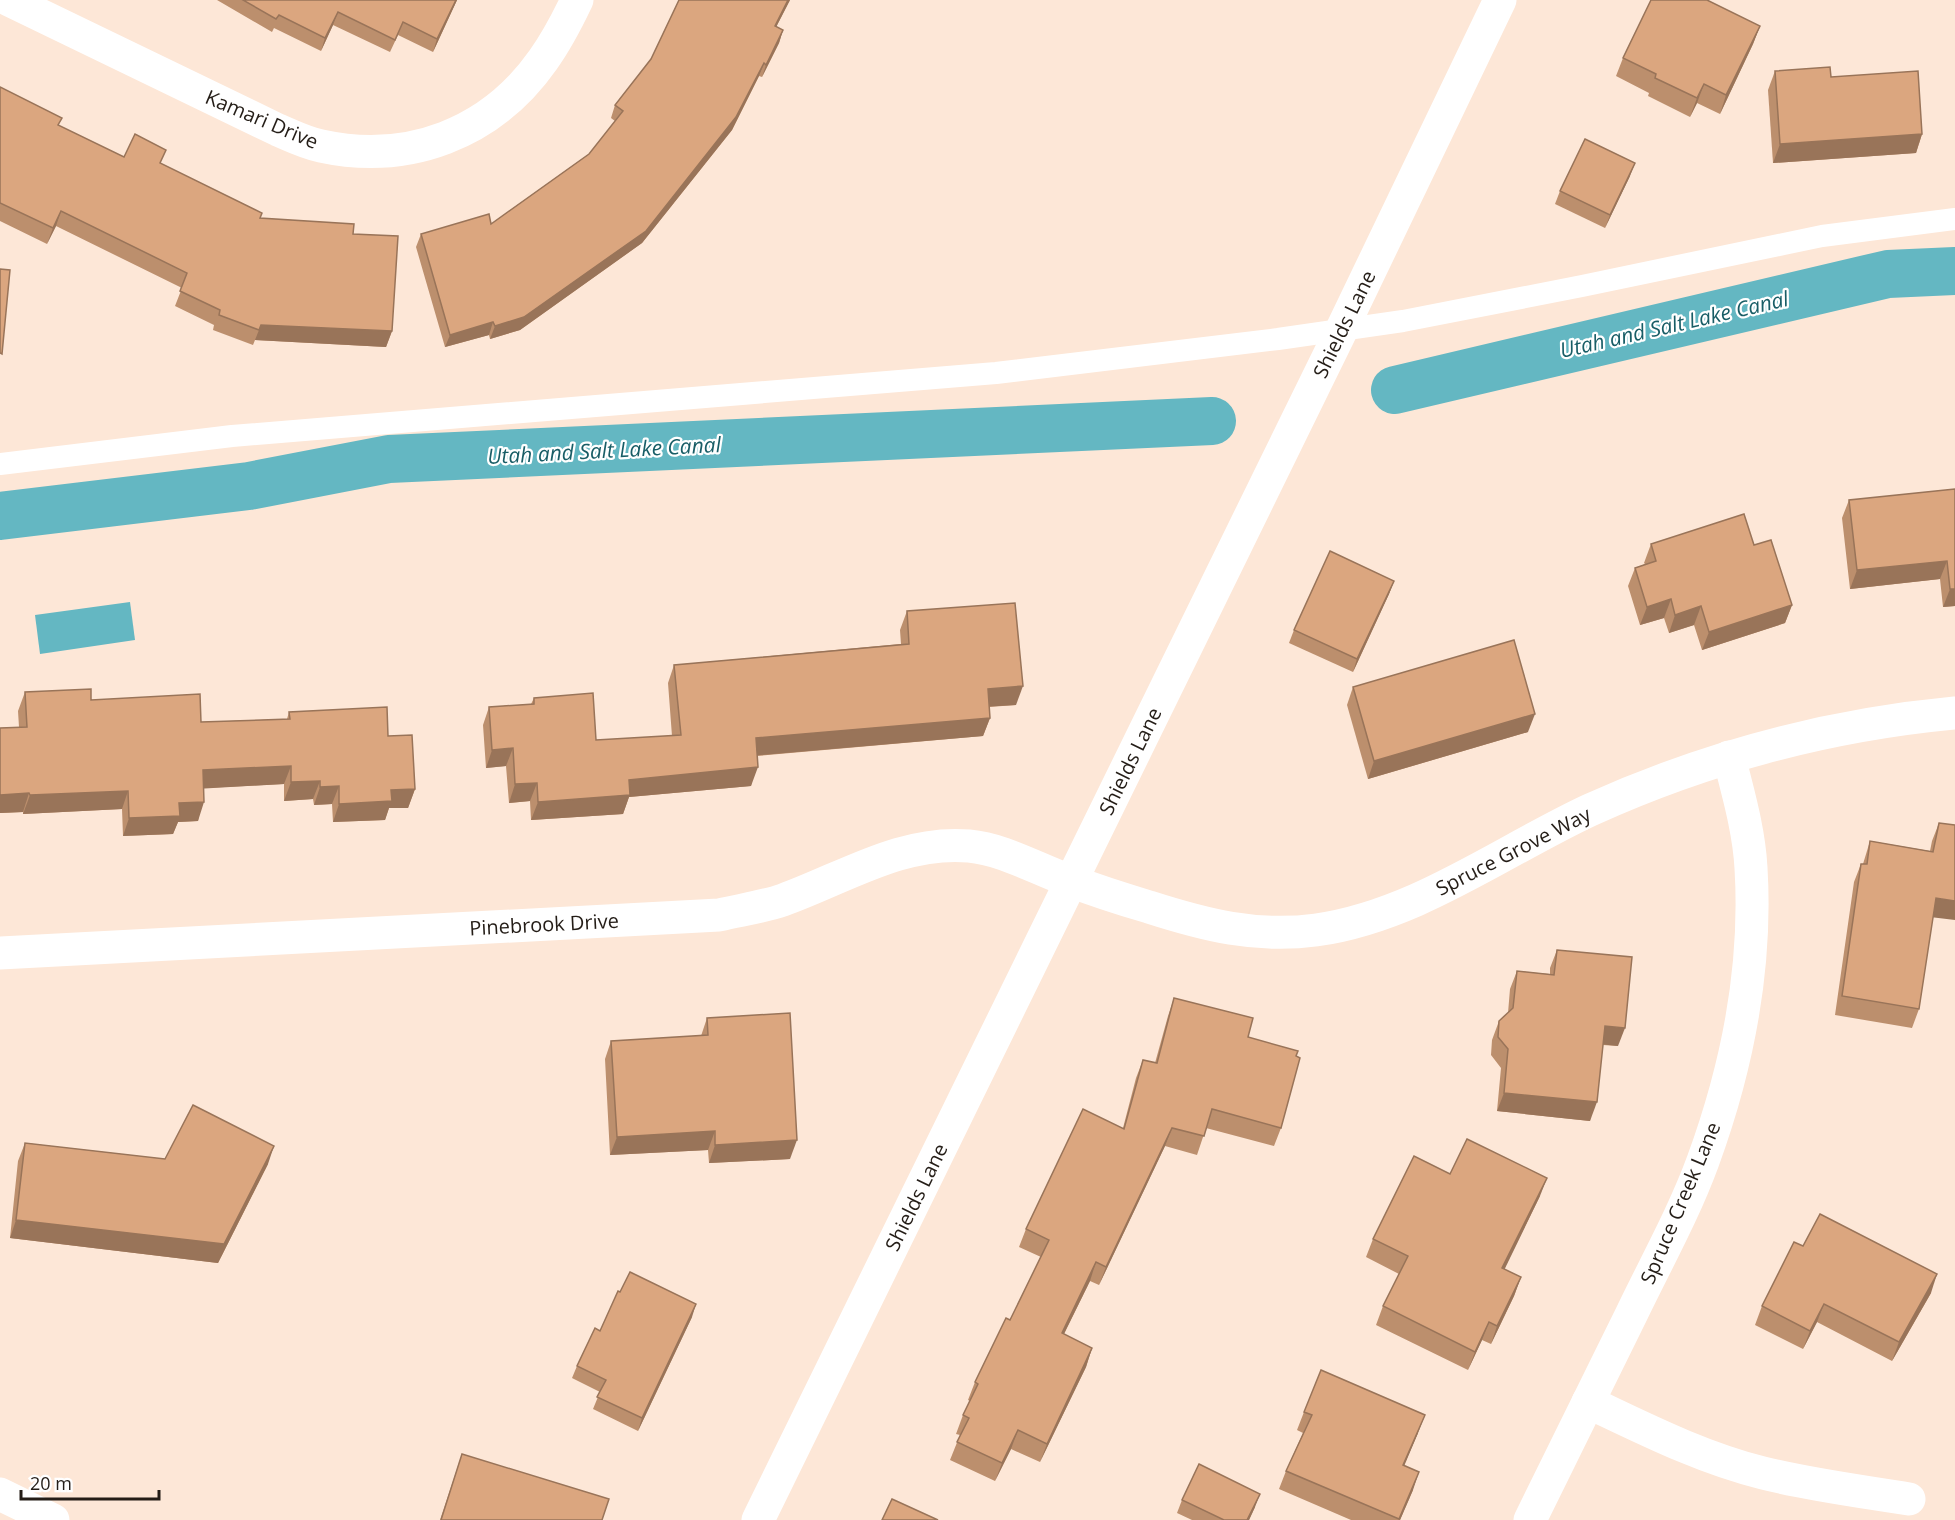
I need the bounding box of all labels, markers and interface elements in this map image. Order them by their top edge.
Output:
street label: Kamari Drive [201,83,323,155]
street label: Shields Lane [1306,266,1382,382]
water label: Utah and Salt Lake Canal [1557,284,1792,364]
water label: Utah and Salt Lake Canal [486,430,722,470]
street label: Shields Lane [1092,703,1168,819]
street label: Spruce Grove Way [1431,800,1596,902]
street label: Pinebrook Drive [469,907,619,941]
street label: Spruce Creek Lane [1634,1118,1726,1288]
street label: Shields Lane [878,1139,954,1255]
scale bar [21,1463,159,1501]
text: 20 m [30,1471,72,1495]

